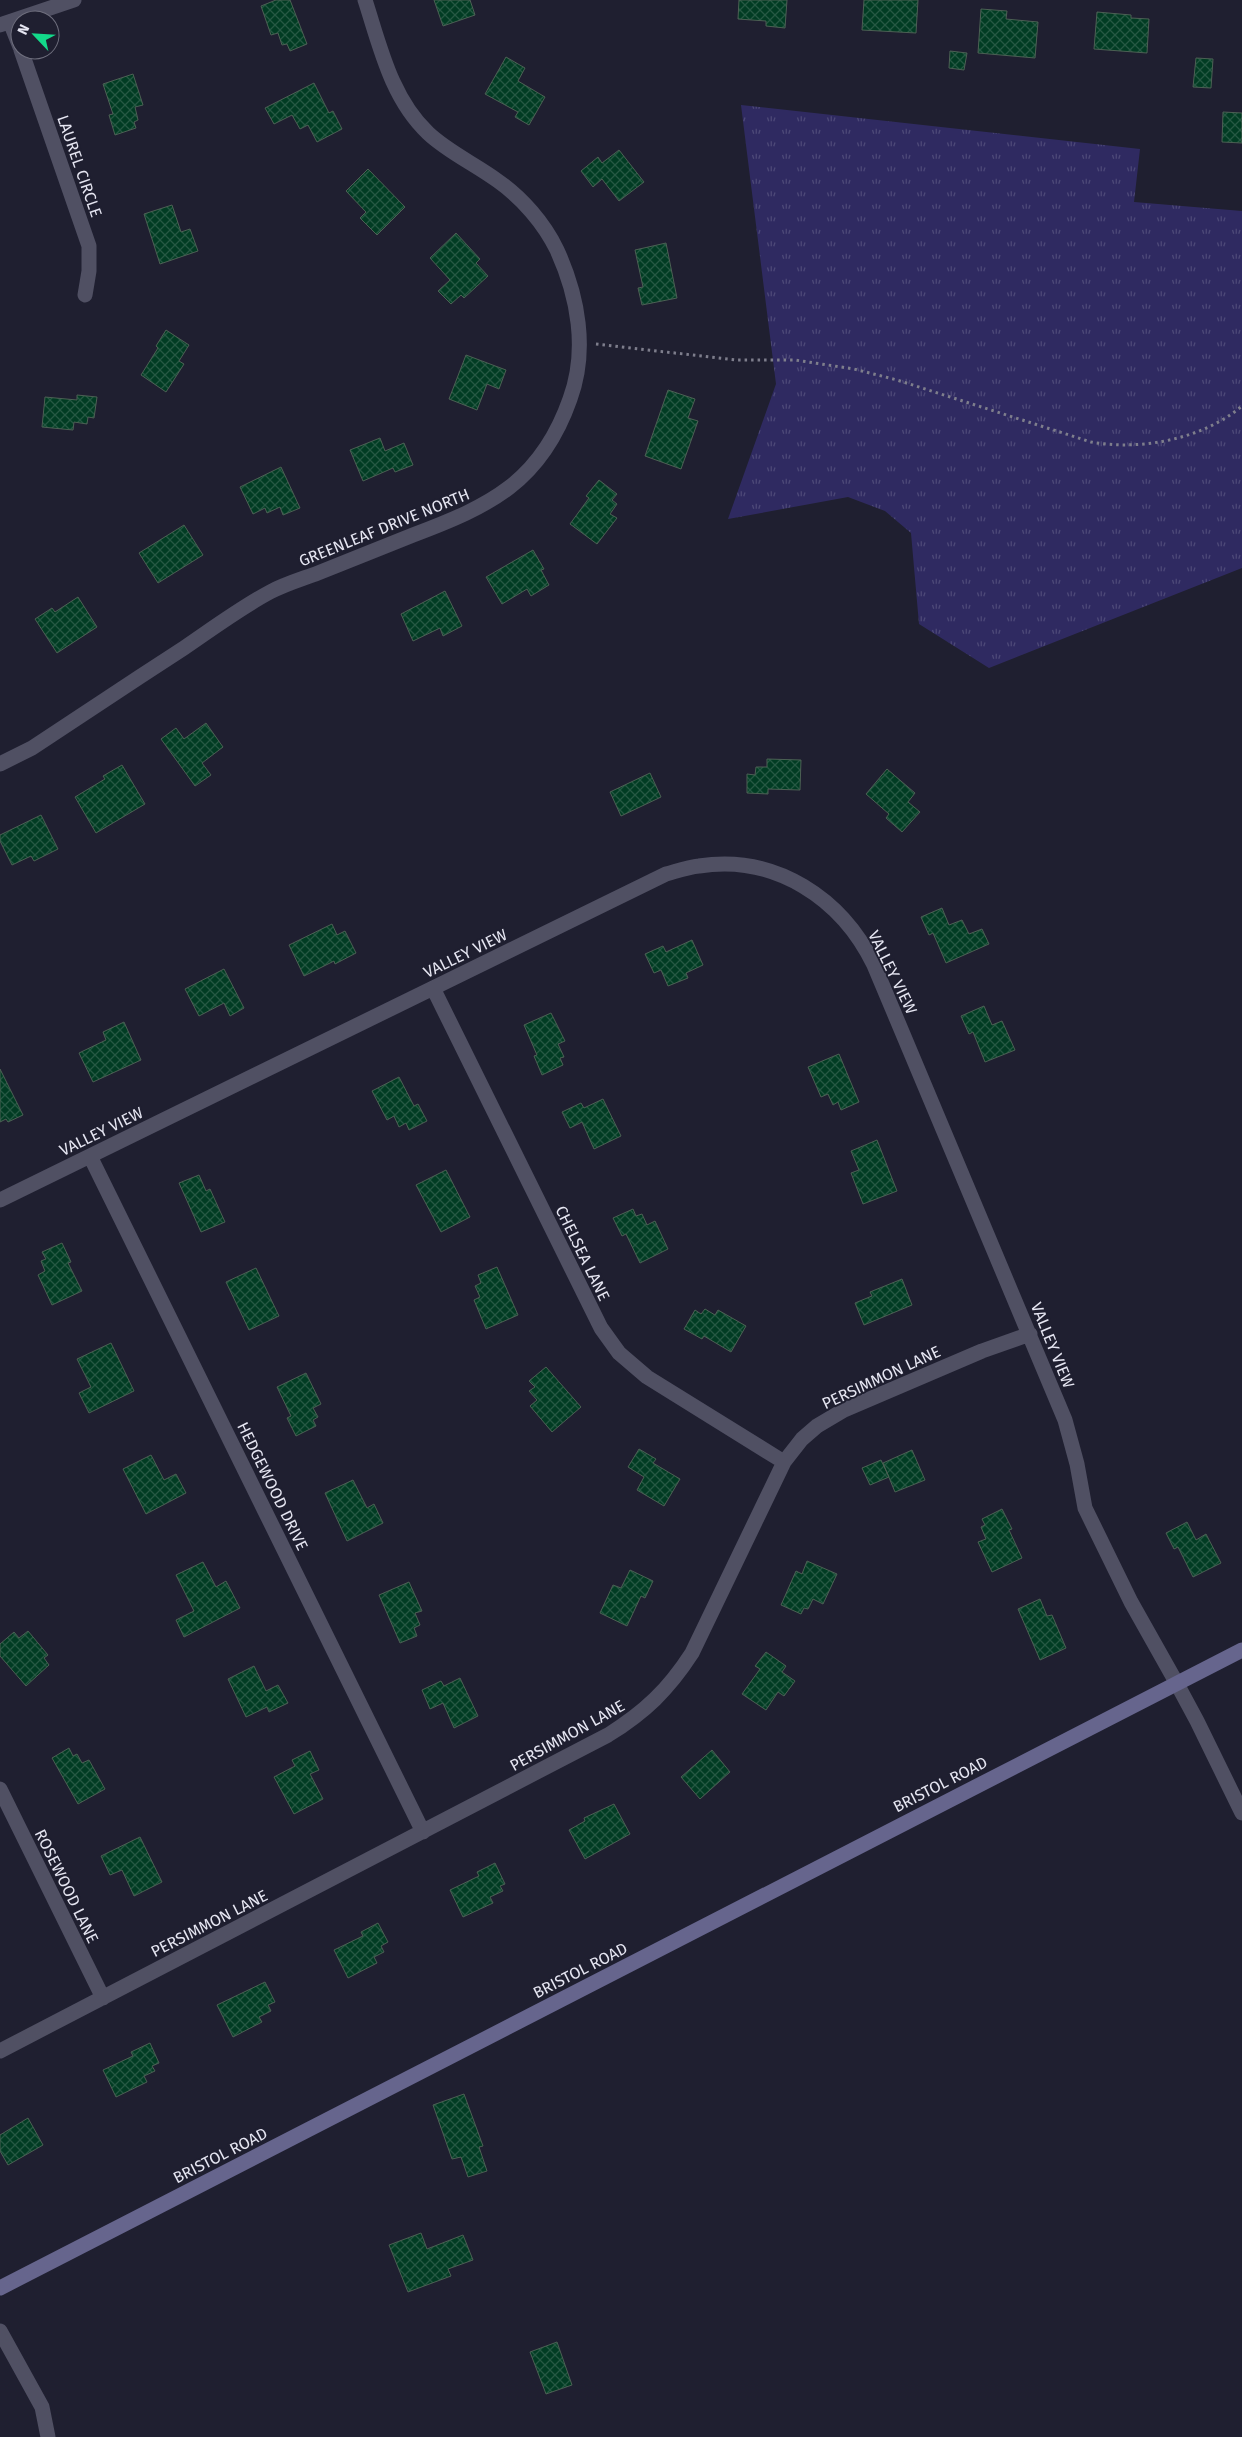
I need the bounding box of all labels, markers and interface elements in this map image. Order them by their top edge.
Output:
north arrow [10,10,60,60]
text: N [14,22,33,38]
street label: LAUREL CIRCLE [53,113,106,220]
street label: GREENLEAF DRIVE NORTH [296,484,472,570]
street label: VALLEY VIEW [420,925,510,982]
street label: VALLEY VIEW [864,927,921,1017]
street label: VALLEY VIEW [56,1103,146,1160]
street label: CHELSEA LANE [551,1203,614,1304]
street label: VALLEY VIEW [1027,1300,1078,1391]
street label: PERSIMMON LANE [819,1342,943,1413]
street label: HEDGEWOOD DRIVE [233,1419,312,1554]
street label: PERSIMMON LANE [506,1696,628,1775]
street label: BRISTOL ROAD [890,1753,991,1816]
street label: ROSEWOOD LANE [31,1826,102,1946]
street label: PERSIMMON LANE [148,1886,271,1961]
street label: BRISTOL ROAD [530,1939,631,2002]
street label: BRISTOL ROAD [170,2124,271,2187]

